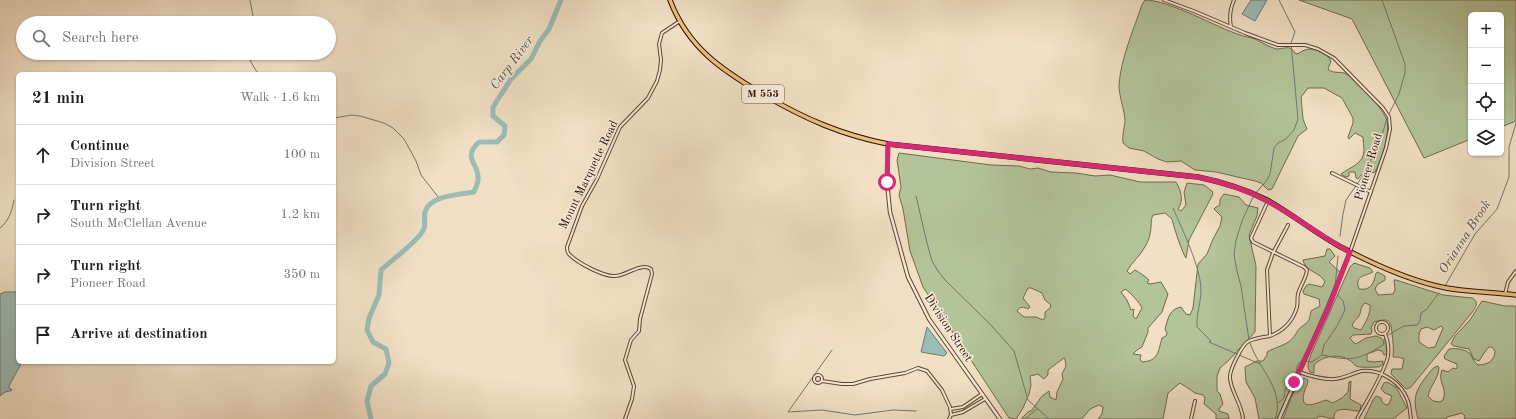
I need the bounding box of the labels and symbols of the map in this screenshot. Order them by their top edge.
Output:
water label: Carp River [488,34,536,92]
road number: M 553 [742,85,784,103]
street label: Mount Marquette Road [557,119,621,231]
street label: Pioneer Road [1353,132,1385,202]
route start [878,173,896,191]
water label: Orianna Brook [1437,198,1493,276]
street label: Division Street [922,292,974,364]
route end [1285,373,1303,391]

